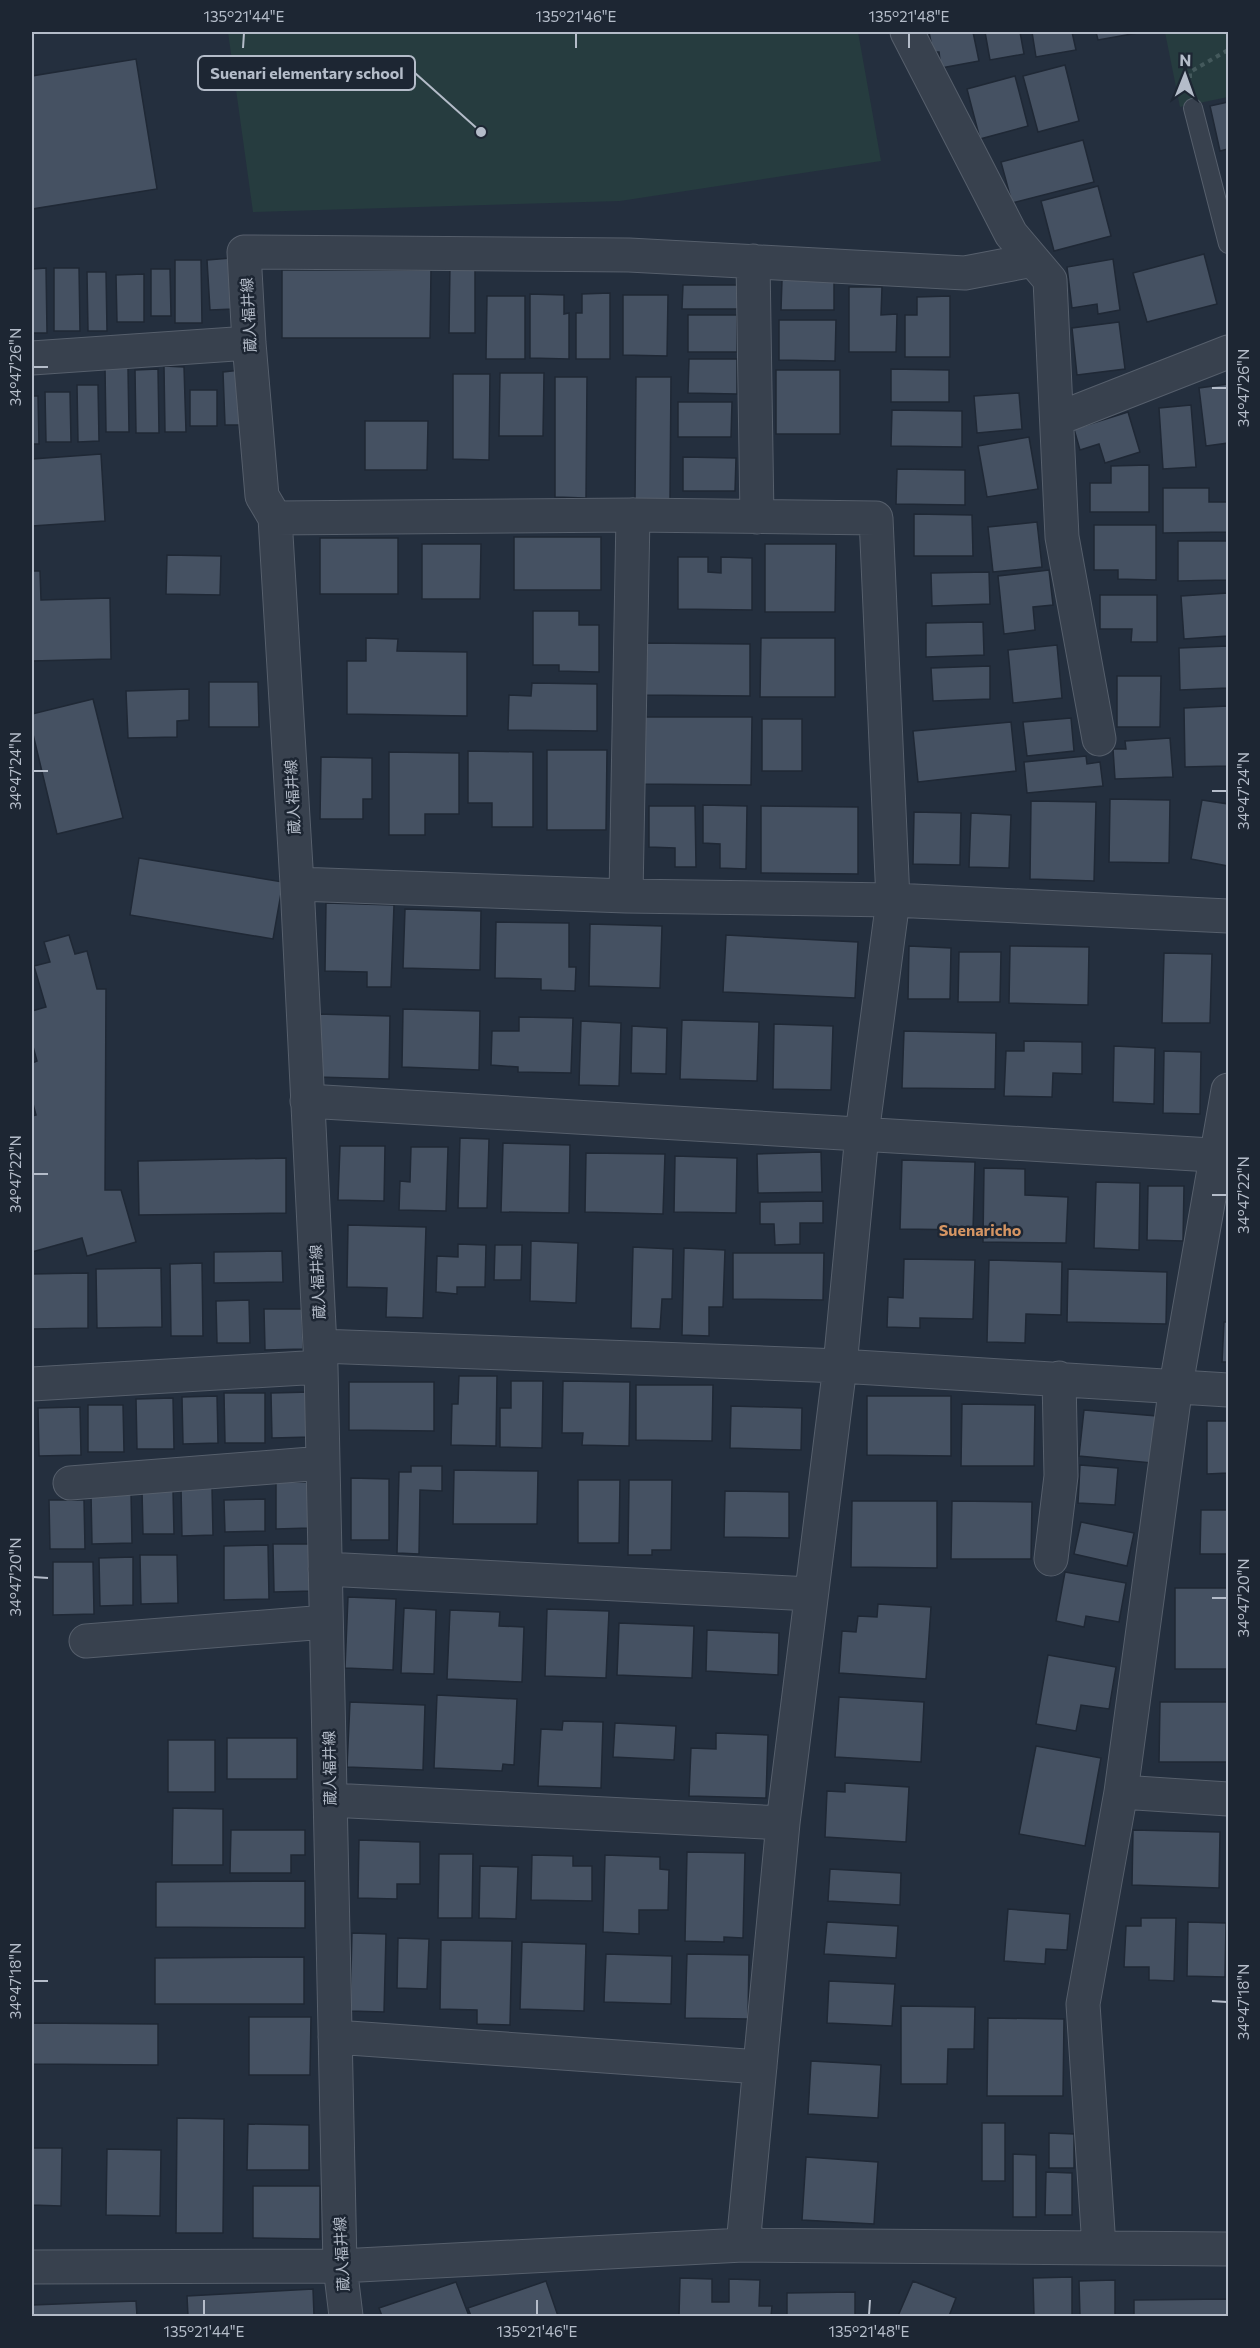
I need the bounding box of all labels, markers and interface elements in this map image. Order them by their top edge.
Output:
text: 135°21'44"E [204,7,285,25]
text: 135°21'46"E [536,7,617,25]
text: 135°21'48"E [869,7,950,25]
north arrow [1155,45,1215,105]
text: N [1179,50,1191,69]
callout: Suenari elementary school [198,56,415,90]
text: Suenari elementary school [210,63,404,82]
street label: 蔵人福井線 [237,277,259,353]
text: 34°47'26"N [6,328,24,406]
text: 34°47'26"N [1234,349,1252,427]
text: 34°47'24"N [6,732,24,810]
text: 34°47'24"N [1234,752,1252,830]
street label: 蔵人福井線 [281,759,303,835]
text: 34°47'22"N [6,1135,24,1213]
text: 34°47'22"N [1234,1156,1252,1234]
district label: Suenaricho [939,1220,1022,1239]
street label: 蔵人福井線 [306,1244,328,1320]
text: 34°47'20"N [6,1537,24,1617]
text: 34°47'20"N [1234,1558,1252,1638]
street label: 蔵人福井線 [319,1730,339,1806]
text: 34°47'18"N [6,1943,24,2019]
text: 34°47'18"N [1234,1964,1252,2040]
street label: 蔵人福井線 [330,2216,352,2292]
text: 135°21'44"E [164,2322,245,2340]
text: 135°21'46"E [497,2322,578,2340]
text: 135°21'48"E [829,2322,910,2340]

